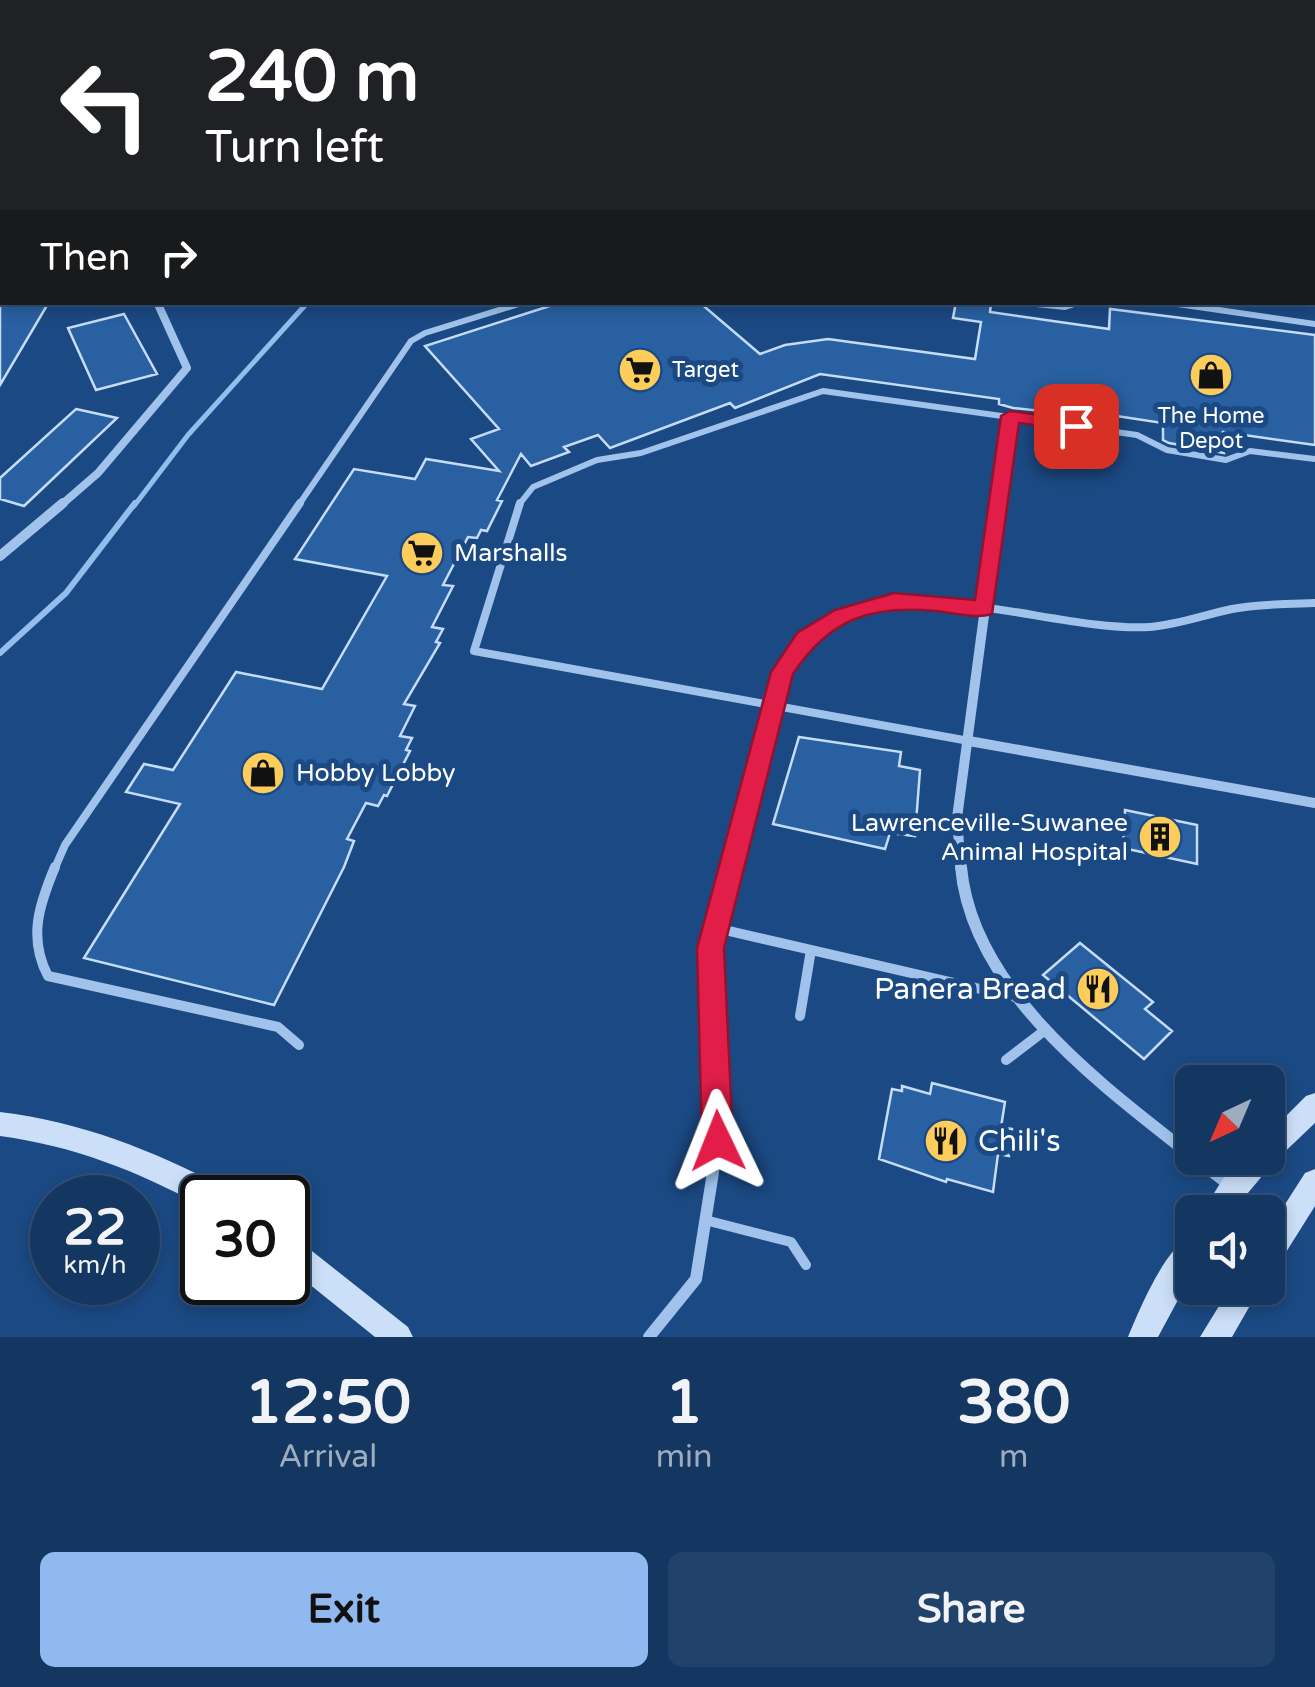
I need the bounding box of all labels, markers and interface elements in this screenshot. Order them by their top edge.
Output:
text: 240 m [205,36,419,120]
icon: left [40,40,170,170]
text: Turn left [205,121,384,175]
icon: right [151,230,206,285]
text: Then [40,235,131,281]
supermarket icon: Target [617,347,663,393]
shop icon: The Home Depot [1188,352,1234,398]
place label: Target [672,357,739,383]
pin [1034,384,1119,469]
icon: arrive [1049,399,1104,454]
place label: The Home Depot [1157,403,1265,454]
supermarket icon: Marshalls [399,530,445,576]
place label: Marshalls [454,538,568,568]
shop icon: Hobby Lobby [240,750,286,796]
place label: Hobby Lobby [296,758,455,788]
place label: Lawrenceville-Suwanee Animal Hospital [851,808,1128,867]
building icon: Lawrenceville-Suwanee Animal Hospital [1137,814,1183,860]
restaurant icon: Panera Bread [1075,966,1121,1012]
place label: Panera Bread [874,971,1066,1008]
north arrow [1175,1065,1285,1175]
map controls [1175,1065,1285,1305]
position arrow [666,1089,770,1193]
restaurant icon: Chili's [923,1118,969,1164]
place label: Chili's [978,1123,1061,1160]
speed limit sign: 30 [180,1175,310,1305]
button: sound [1175,1195,1285,1305]
text: 22 [64,1198,126,1258]
text: km/h [64,1250,126,1280]
text: 12:50 [245,1367,411,1439]
text: 1 [665,1367,703,1439]
text: 380 [957,1367,1070,1439]
text: Arrival [278,1438,377,1476]
text: min [656,1438,713,1476]
text: m [999,1438,1028,1476]
button: Exit [40,1552,648,1667]
button: Share [668,1552,1275,1667]

